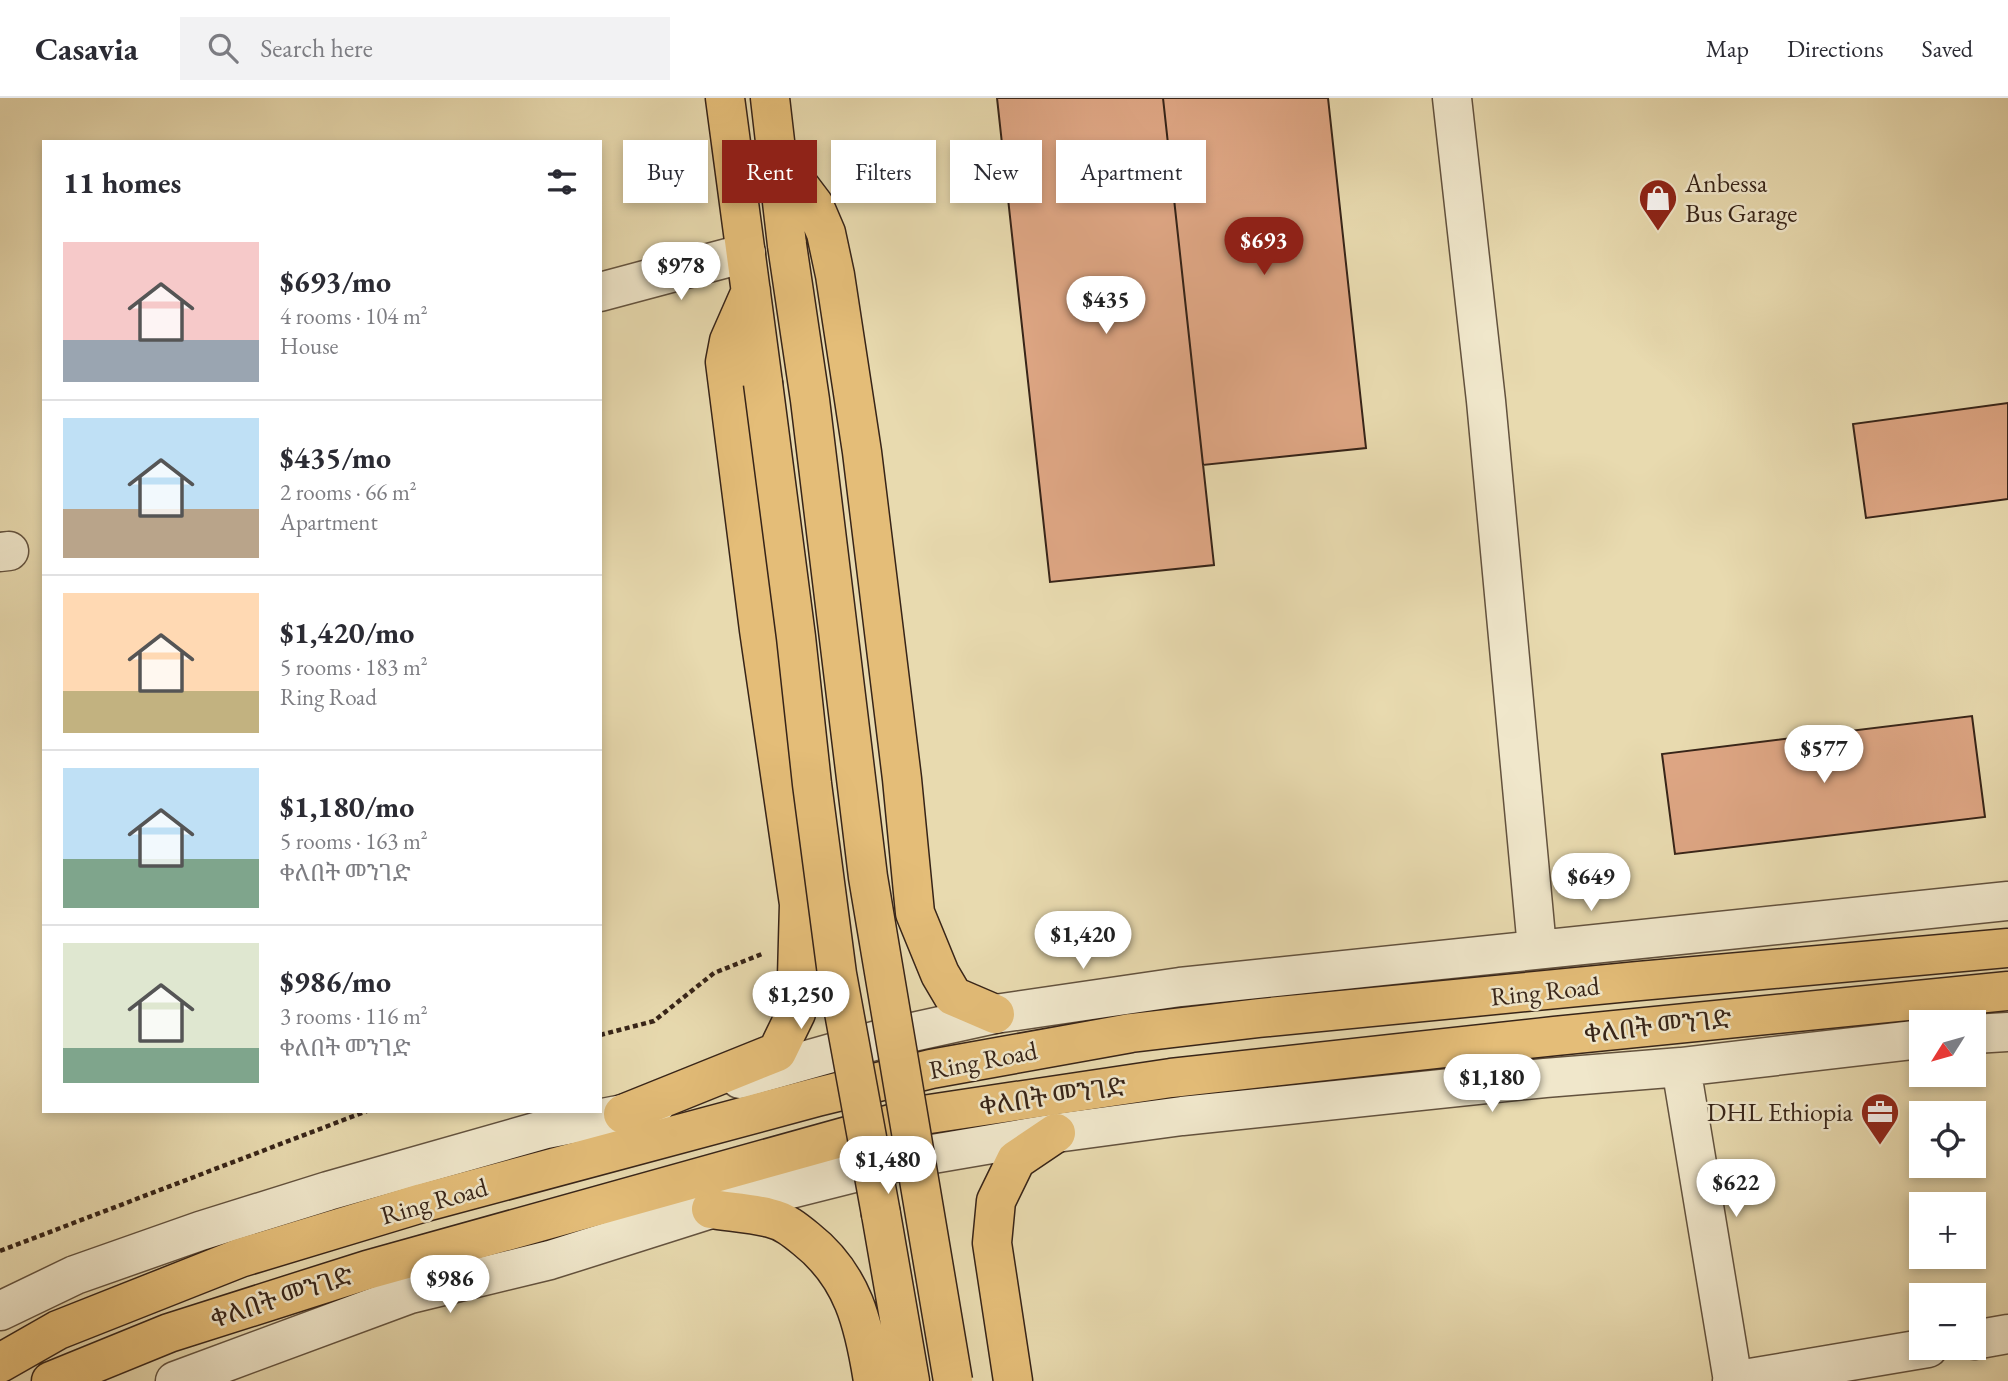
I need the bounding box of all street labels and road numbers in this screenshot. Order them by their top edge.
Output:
street label: Ring Road [1489,968,1602,1014]
street label: ቀለበት መንገድ [1583,1001,1734,1051]
street label: Ring Road [926,1033,1041,1087]
street label: ቀለበት መንገድ [978,1069,1129,1123]
street label: Ring Road [377,1169,492,1232]
street label: ቀለበት መንገድ [207,1258,358,1336]

